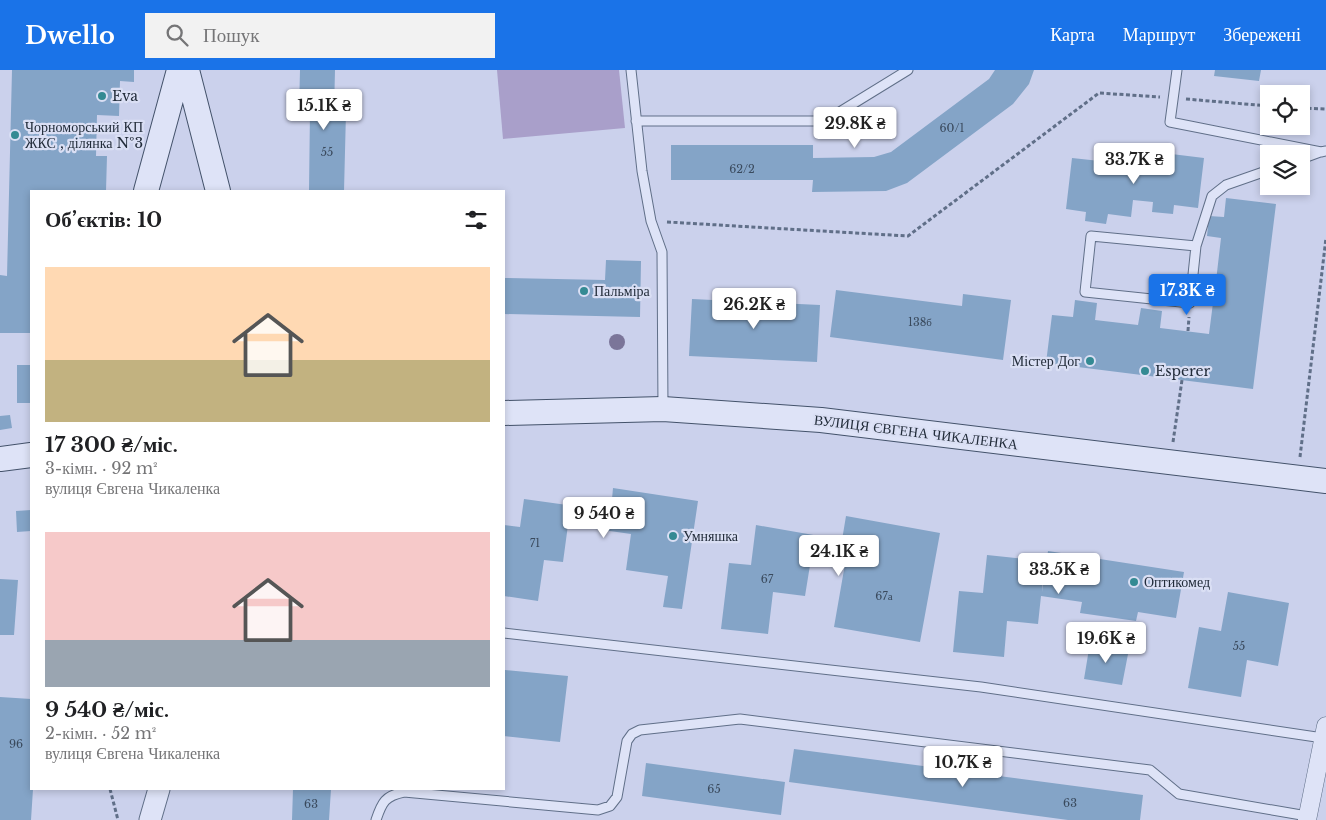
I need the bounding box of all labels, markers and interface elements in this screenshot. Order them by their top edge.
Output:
search box [145,13,495,58]
text: Dwello [25,21,115,50]
icon: search [163,21,191,49]
text: Пошук [203,24,260,47]
text: Карта [1050,24,1095,46]
text: Маршрут [1123,24,1195,46]
text: Збережені [1223,24,1301,46]
map controls [1260,85,1310,195]
button: locate [1260,85,1310,135]
place label: Eva [112,87,138,105]
pin: 15.1K ₴ [278,88,370,131]
marker: Eva [96,90,108,102]
text: 15.1K ₴ [297,95,351,115]
pin: 29.8K ₴ [809,106,901,149]
text: 29.8K ₴ [824,113,886,133]
place label: Чорноморський КП ЖКС , ділянка №3 [25,118,143,152]
house number: 60/1 [940,121,965,135]
marker: Чорноморський КП ЖКС , ділянка №3 [9,129,21,141]
pin: 33.7K ₴ [1088,142,1180,185]
house number: 55 [321,145,333,159]
button: layers [1260,145,1310,195]
text: 33.7K ₴ [1105,149,1163,169]
house number: 62/2 [729,162,755,176]
icon: filters [462,206,490,234]
text: Об’єктів: 10 [45,207,162,233]
pin: 17.3K ₴ [1141,274,1233,316]
text: 17.3K ₴ [1160,280,1214,300]
place label: Пальміра [594,282,651,300]
marker: Пальміра [578,285,590,297]
pin: 26.2K ₴ [708,288,800,330]
text: 26.2K ₴ [723,294,785,314]
icon: home [223,300,313,390]
house number: 138б [908,315,932,329]
place label: Містер Дог [1012,352,1080,370]
marker: Містер Дог [1084,355,1096,367]
place label: Esperer [1155,362,1211,380]
marker: Esperer [1139,365,1151,377]
street label: ВУЛИЦЯ ЄВГЕНА ЧИКАЛЕНКА [813,411,1020,454]
text: 17 300 ₴/міс. [45,432,178,458]
text: 3-кімн. · 92 m² [45,458,158,478]
text: вулиця Євгена Чикаленка [45,478,220,498]
pin: 9 540 ₴ [558,496,650,539]
text: 9 540 ₴ [574,503,634,523]
place label: Умняшка [683,527,739,545]
marker: Умняшка [667,530,679,542]
pin: 24.1K ₴ [793,534,885,577]
house number: 71 [530,536,540,550]
text: 24.1K ₴ [810,541,868,561]
pin: 33.5K ₴ [1013,552,1105,595]
text: 33.5K ₴ [1029,559,1089,579]
icon: home [223,565,313,655]
house number: 67 [761,572,774,586]
place label: Оптикомед [1144,573,1210,591]
marker: Оптикомед [1128,576,1140,588]
house number: 67а [875,589,893,603]
pin: 19.6K ₴ [1060,622,1152,664]
text: 19.6K ₴ [1077,628,1135,648]
house number: 55 [1233,639,1245,653]
text: 9 540 ₴/міс. [45,697,169,723]
text: 2-кімн. · 52 m² [45,723,156,743]
house number: 96 [9,737,23,751]
text: вулиця Євгена Чикаленка [45,743,220,763]
pin: 10.7K ₴ [917,746,1009,788]
text: 10.7K ₴ [935,752,991,772]
house number: 65 [707,782,721,796]
house number: 63 [1063,796,1077,810]
house number: 63 [304,797,318,811]

